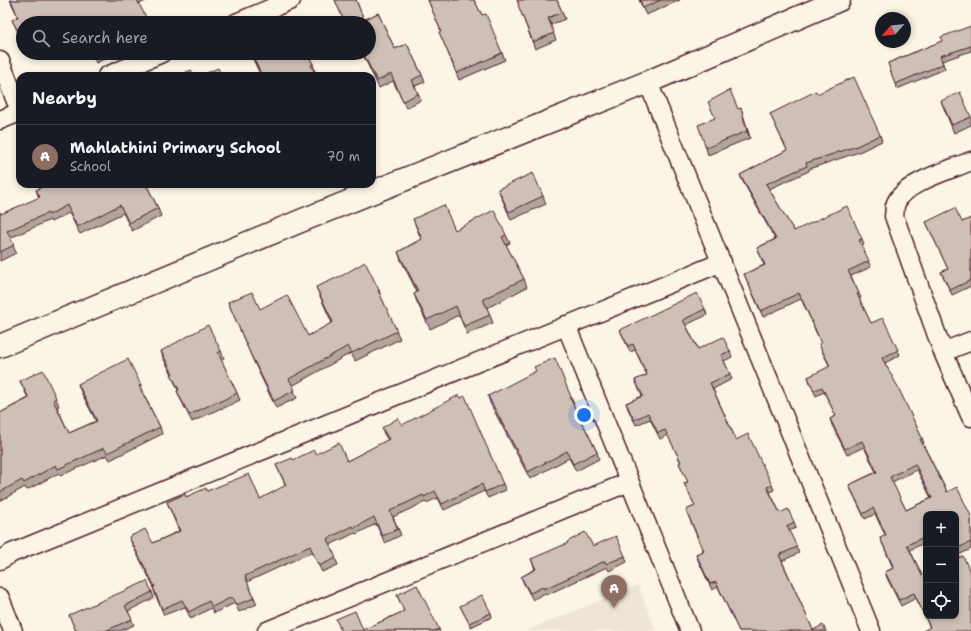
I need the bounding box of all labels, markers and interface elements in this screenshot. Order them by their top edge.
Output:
north arrow [875,12,911,48]
search box [16,16,376,60]
icon: search [30,27,52,49]
text: Search here [62,28,148,48]
text: Nearby [32,87,97,109]
text: Mahlathini Primary School [70,138,281,158]
text: A [40,148,50,165]
text: 70 m [326,148,360,165]
text: School [70,158,111,175]
your location [574,405,594,425]
map controls [923,511,959,619]
button: + [923,511,959,547]
button: − [923,547,959,583]
pin: A [601,575,627,608]
button: locate [923,583,959,619]

